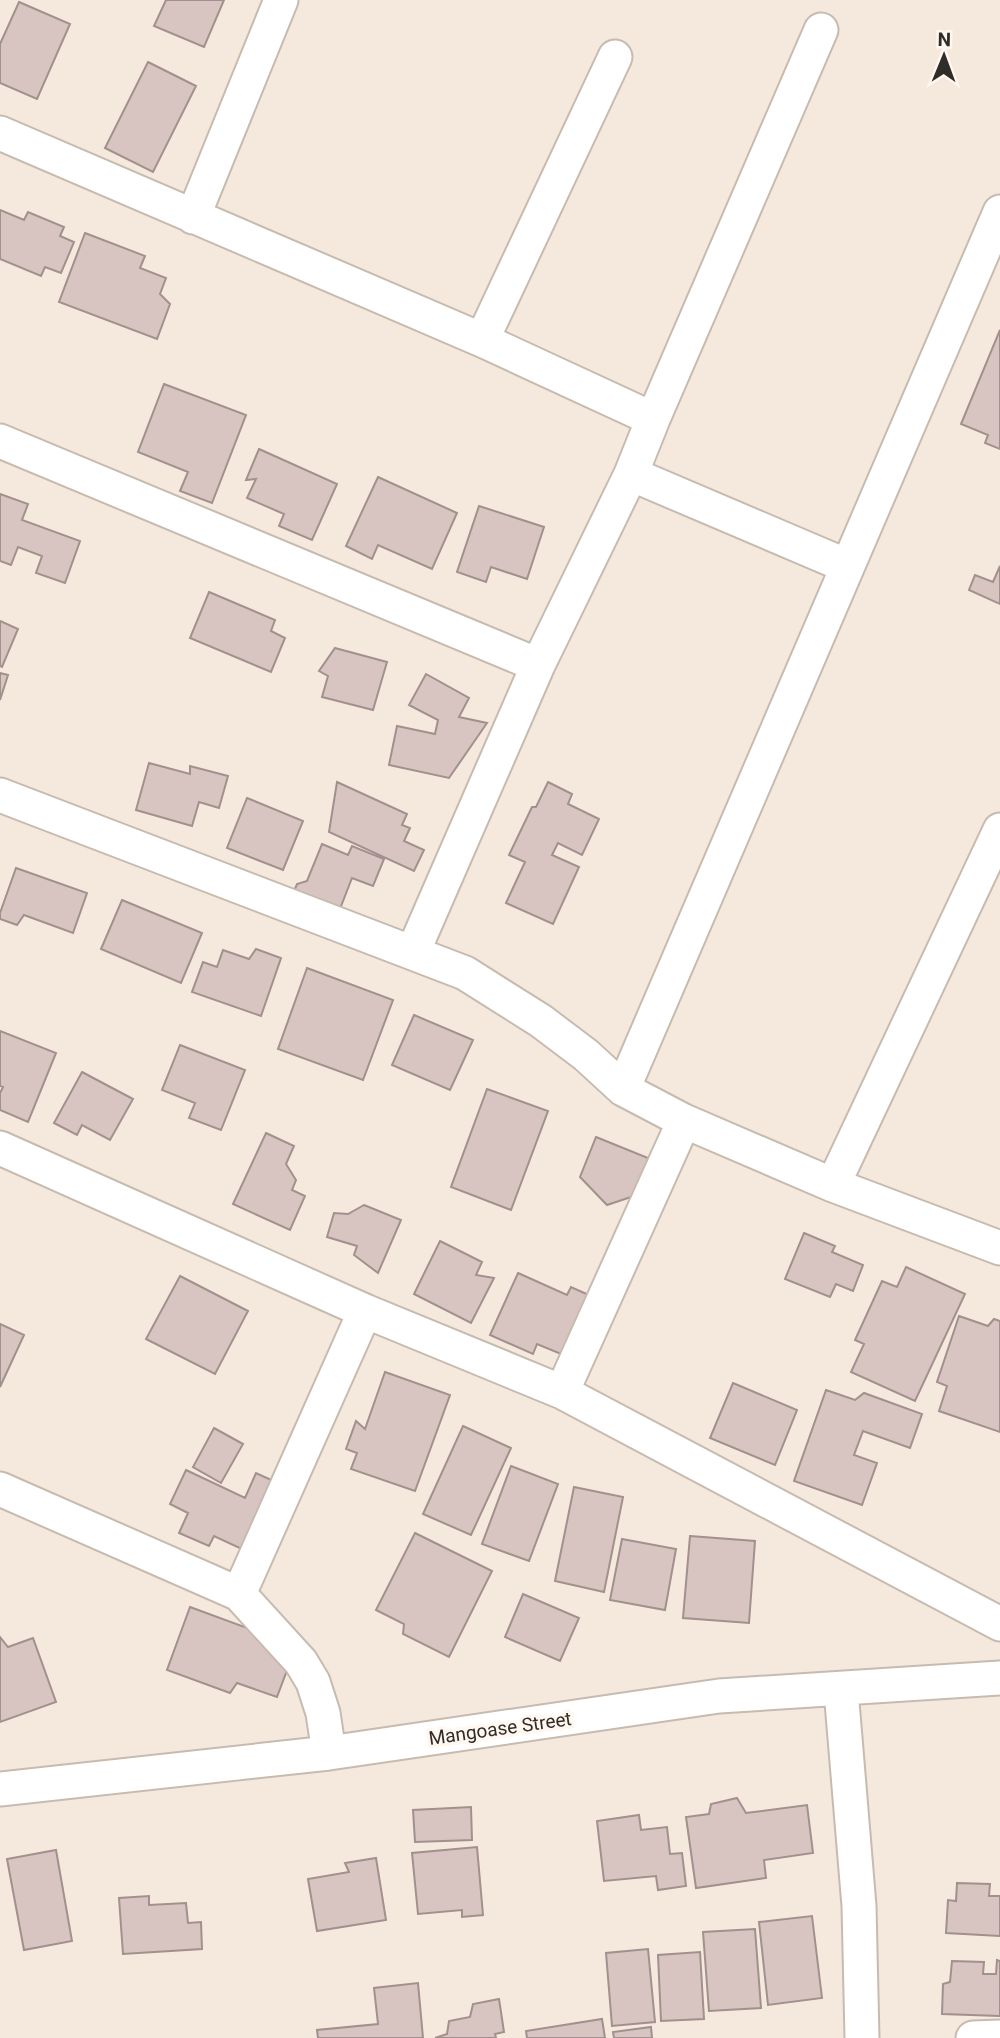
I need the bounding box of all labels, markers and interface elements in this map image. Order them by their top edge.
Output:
north arrow [909,21,979,91]
text: N [937,28,951,51]
street label: Mangoase Street [427,1707,573,1750]

